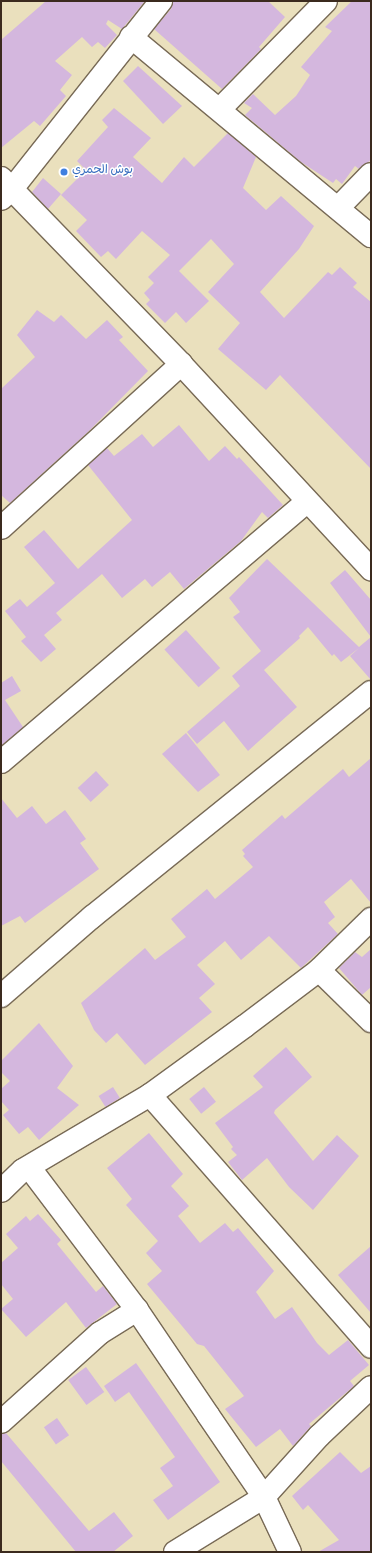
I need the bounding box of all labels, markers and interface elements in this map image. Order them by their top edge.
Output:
place label: بوش الحمري [72,165,133,179]
marker: بوش الحمري [59,167,69,177]

